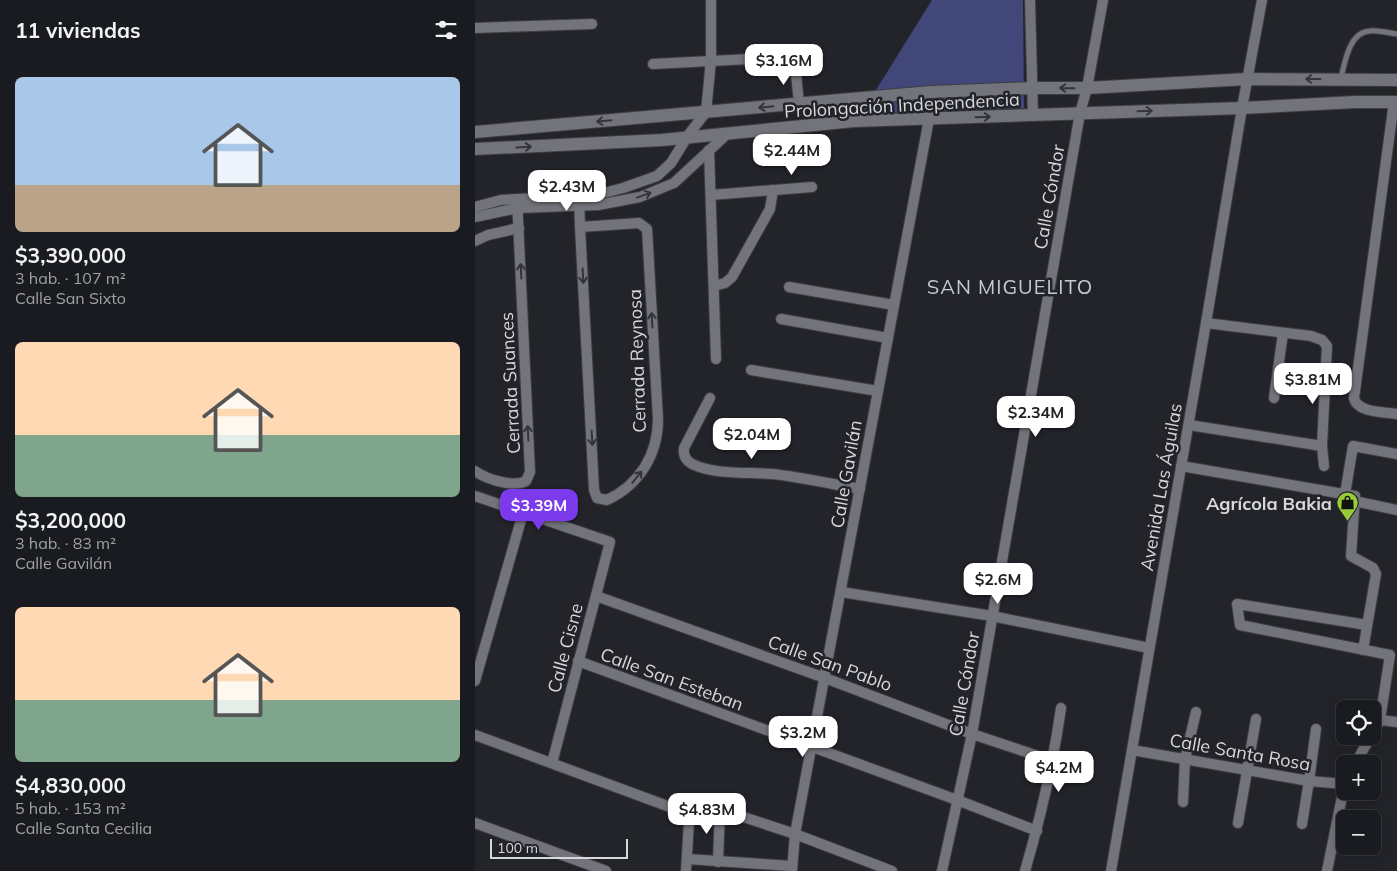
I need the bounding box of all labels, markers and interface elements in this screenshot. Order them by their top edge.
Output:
icon: filters [432,16,460,44]
text: 11 viviendas [15,17,141,43]
pin: $3.16M [743,44,825,86]
text: $3.16M [756,50,812,70]
one-way arrow [1306,74,1322,84]
one-way arrow [1060,83,1076,93]
street label: Prolongación Independencia [784,87,1020,123]
one-way arrow [758,102,774,112]
one-way arrow [1136,106,1153,116]
icon: home [193,110,283,200]
one-way arrow [974,112,990,121]
one-way arrow [596,116,612,126]
pin: $2.44M [751,134,833,176]
text: $2.44M [764,140,820,160]
street label: Calle Cóndor [1028,142,1070,251]
one-way arrow [515,143,531,152]
pin: $2.43M [526,170,608,212]
text: $2.43M [539,176,595,196]
one-way arrow [636,190,651,199]
text: $3,390,000 [15,242,126,268]
one-way arrow [516,263,525,279]
text: 3 hab. · 107 m² [15,268,126,288]
one-way arrow [578,268,588,284]
district label: SAN MIGUELITO [927,274,1093,299]
text: Calle San Sixto [15,288,126,308]
street label: Cerrada Reynosa [623,289,651,433]
street label: Cerrada Suances [495,311,525,454]
one-way arrow [648,312,657,328]
pin: $3.81M [1272,362,1354,405]
text: $3.81M [1285,369,1341,389]
icon: home [193,375,283,465]
pin: $2.34M [995,396,1077,438]
street label: Avenida Las Águilas [1135,401,1187,573]
text: $2.34M [1008,402,1064,422]
pin: $2.04M [711,418,793,460]
street label: Calle Gavilán [825,418,867,530]
text: $2.04M [724,424,780,444]
one-way arrow [524,426,533,442]
one-way arrow [587,430,596,446]
one-way arrow [632,471,643,484]
pin: $3.39M [498,488,580,531]
shop icon: Agrícola Bakia [1336,491,1360,522]
place label: Agrícola Bakia [1206,492,1332,515]
text: $3.39M [511,495,567,515]
text: $3,200,000 [15,507,126,533]
text: 3 hab. · 83 m² [15,533,116,553]
text: Calle Gavilán [15,553,112,573]
pin: $2.6M [963,562,1033,605]
text: $2.6M [975,569,1021,589]
street label: Calle Cisne [542,601,588,695]
street label: Calle Cóndor [943,629,985,738]
street label: Calle San Pablo [765,630,895,696]
icon: home [193,640,283,730]
street label: Calle San Esteban [597,642,747,716]
map controls [1336,700,1381,855]
button: locate [1336,700,1381,745]
pin: $3.2M [768,716,838,758]
text: $3.2M [780,722,826,742]
street label: Calle Santa Rosa [1168,728,1312,776]
pin: $4.2M [1024,750,1094,793]
button: + [1336,755,1381,800]
text: $4.2M [1036,757,1082,777]
text: $4,830,000 [15,772,126,798]
pin: $4.83M [666,792,748,835]
text: 5 hab. · 153 m² [15,798,126,818]
text: $4.83M [679,799,735,819]
button: − [1336,810,1381,855]
text: Calle Santa Cecilia [15,818,152,838]
scale bar [490,836,627,859]
text: 100 m [497,839,538,857]

